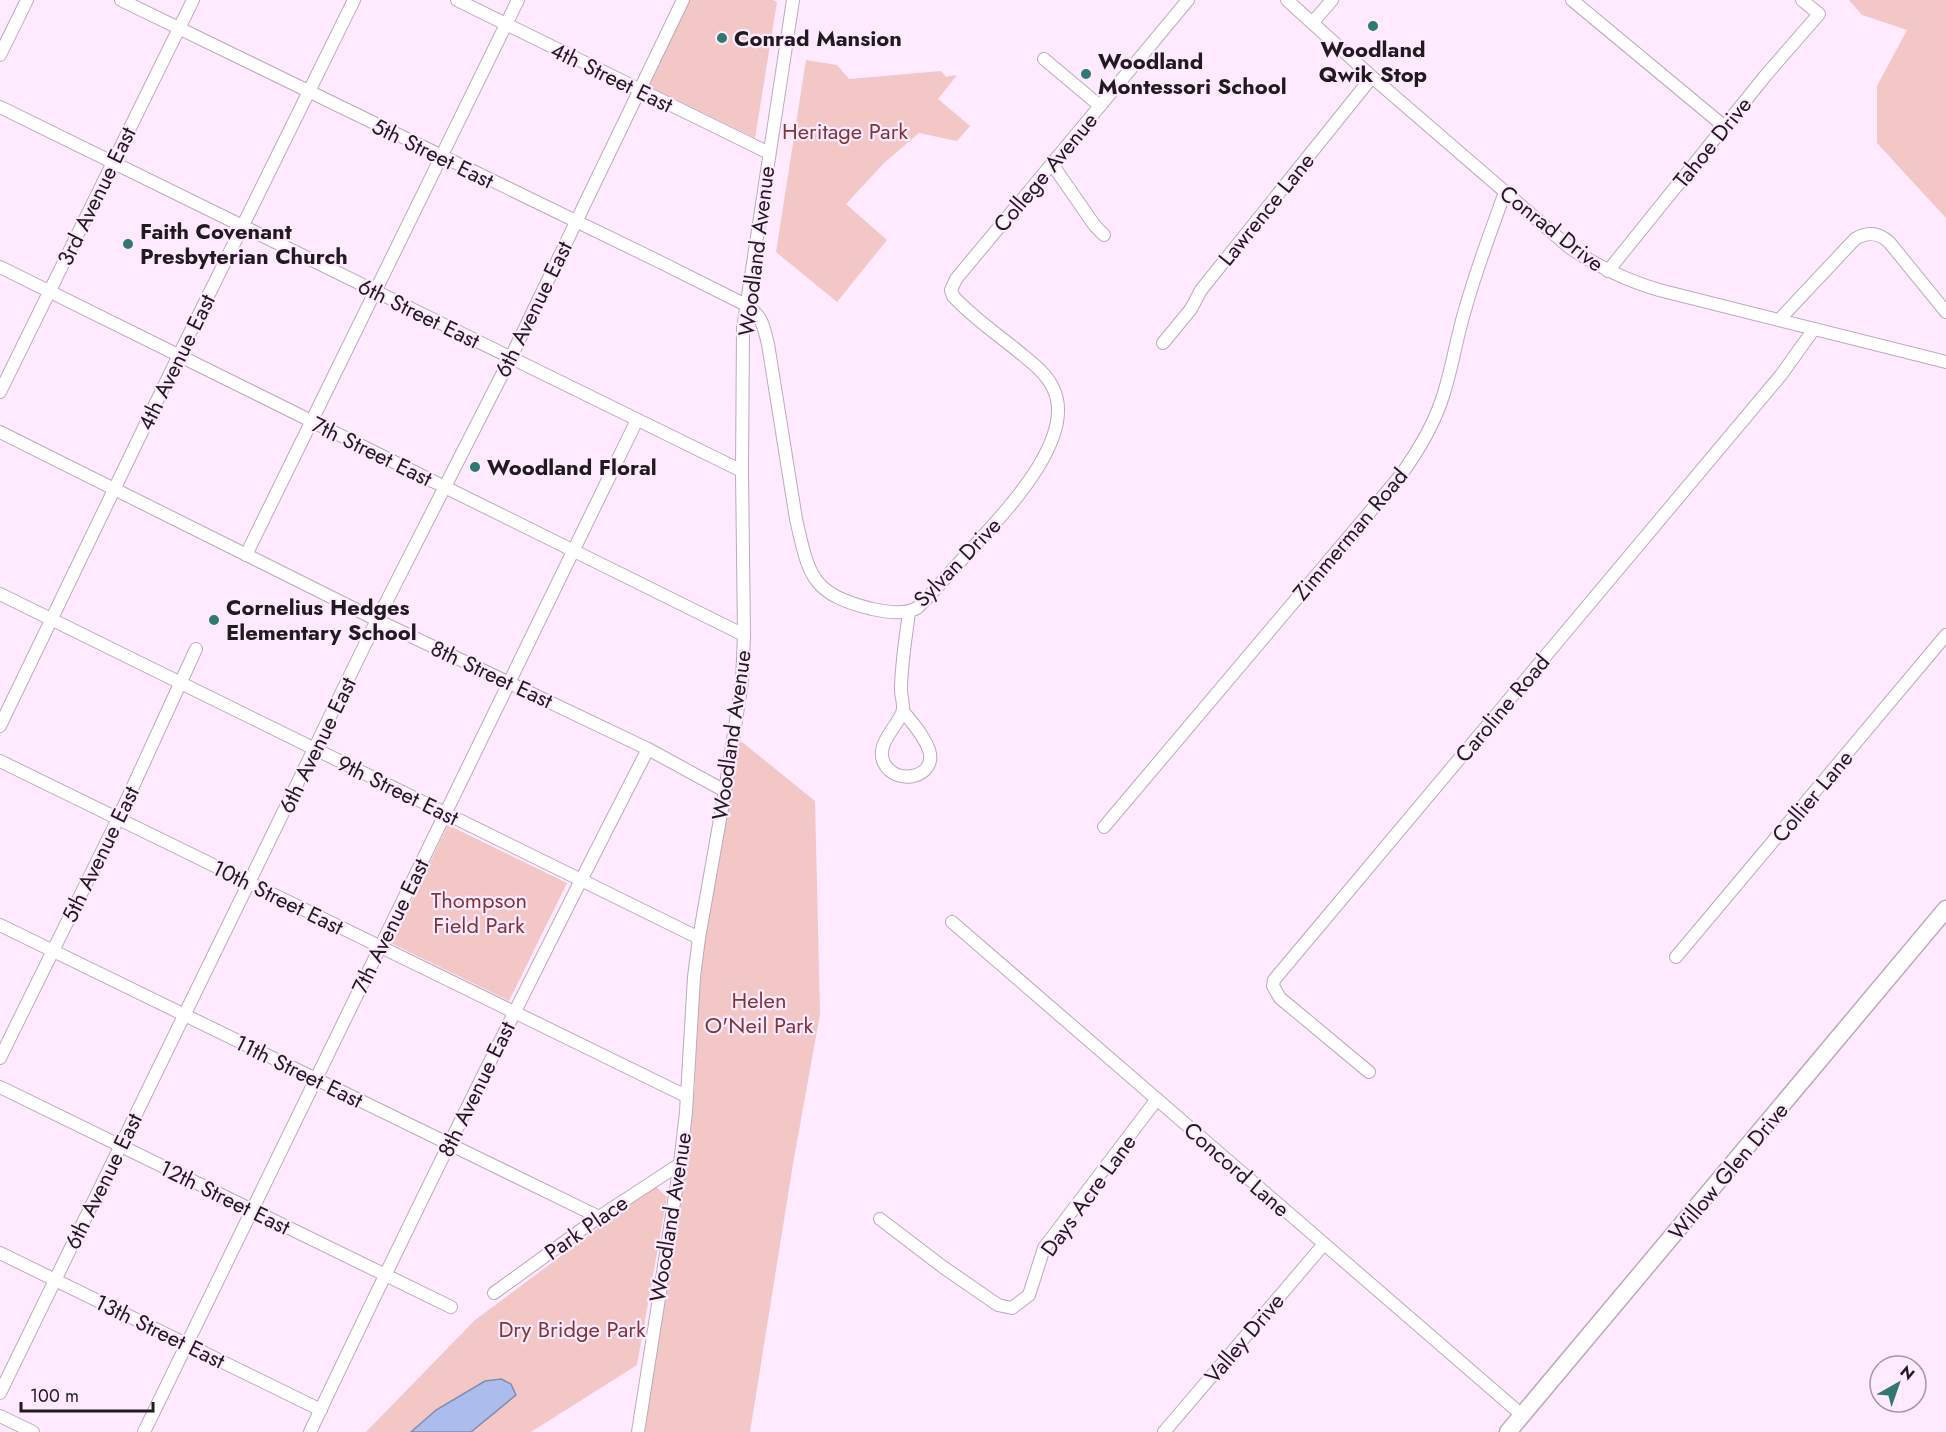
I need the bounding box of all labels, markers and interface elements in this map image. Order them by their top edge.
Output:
marker: Woodland Qwik Stop [1366,19,1380,33]
place label: Conrad Mansion [734,22,902,54]
marker: Conrad Mansion [715,31,729,45]
place label: Woodland Qwik Stop [1319,33,1427,90]
street label: 4th Street East [546,34,679,121]
place label: Woodland Montessori School [1098,45,1287,102]
marker: Woodland Montessori School [1079,67,1093,81]
street label: Tahoe Drive [1665,90,1759,194]
street label: College Avenue [985,105,1105,239]
street label: 5th Street East [367,110,500,197]
park label: Heritage Park [782,115,908,147]
street label: 3rd Avenue East [49,121,144,271]
street label: Lawrence Lane [1210,146,1322,272]
street label: Woodland Avenue [730,164,782,338]
street label: Conrad Drive [1493,177,1611,279]
place label: Faith Covenant Presbyterian Church [140,215,348,272]
street label: 6th Avenue East [486,235,580,383]
marker: Faith Covenant Presbyterian Church [121,237,135,251]
street label: 6th Street East [353,270,486,357]
street label: 4th Avenue East [129,288,223,436]
street label: 7th Street East [306,408,438,494]
place label: Woodland Floral [487,451,657,483]
marker: Woodland Floral [468,460,482,474]
street label: Zimmerman Road [1285,461,1415,607]
street label: Sylvan Drive [906,510,1008,614]
place label: Cornelius Hedges Elementary School [226,591,417,648]
marker: Cornelius Hedges Elementary School [207,613,221,627]
street label: 8th Street East [426,632,559,717]
street label: Caroline Road [1447,647,1557,769]
street label: Woodland Avenue [703,648,759,822]
street label: 6th Avenue East [270,671,364,819]
street label: Collier Lane [1764,743,1860,849]
street label: 9th Street East [332,747,465,834]
street label: 5th Avenue East [53,780,147,927]
street label: 10th Street East [207,851,350,943]
street label: 7th Avenue East [343,852,437,999]
park label: Thompson Field Park [431,884,527,941]
park label: Helen O'Neil Park [705,984,814,1041]
street label: 8th Avenue East [429,1015,523,1162]
street label: 11th Street East [229,1026,369,1116]
street label: Willow Glen Drive [1661,1095,1795,1247]
street label: 6th Avenue East [56,1107,150,1255]
street label: Concord Lane [1177,1114,1297,1224]
street label: Days Acre Lane [1033,1127,1143,1263]
street label: Woodland Avenue [641,1130,699,1304]
street label: 12th Street East [154,1152,296,1243]
street label: Park Place [538,1187,634,1267]
street label: 13th Street East [90,1286,231,1377]
street label: Valley Drive [1197,1286,1291,1390]
park label: Dry Bridge Park [498,1313,646,1345]
north arrow [1868,1354,1928,1414]
text: N [1895,1360,1920,1386]
scale bar [21,1375,153,1413]
text: 100 m [30,1383,79,1409]

